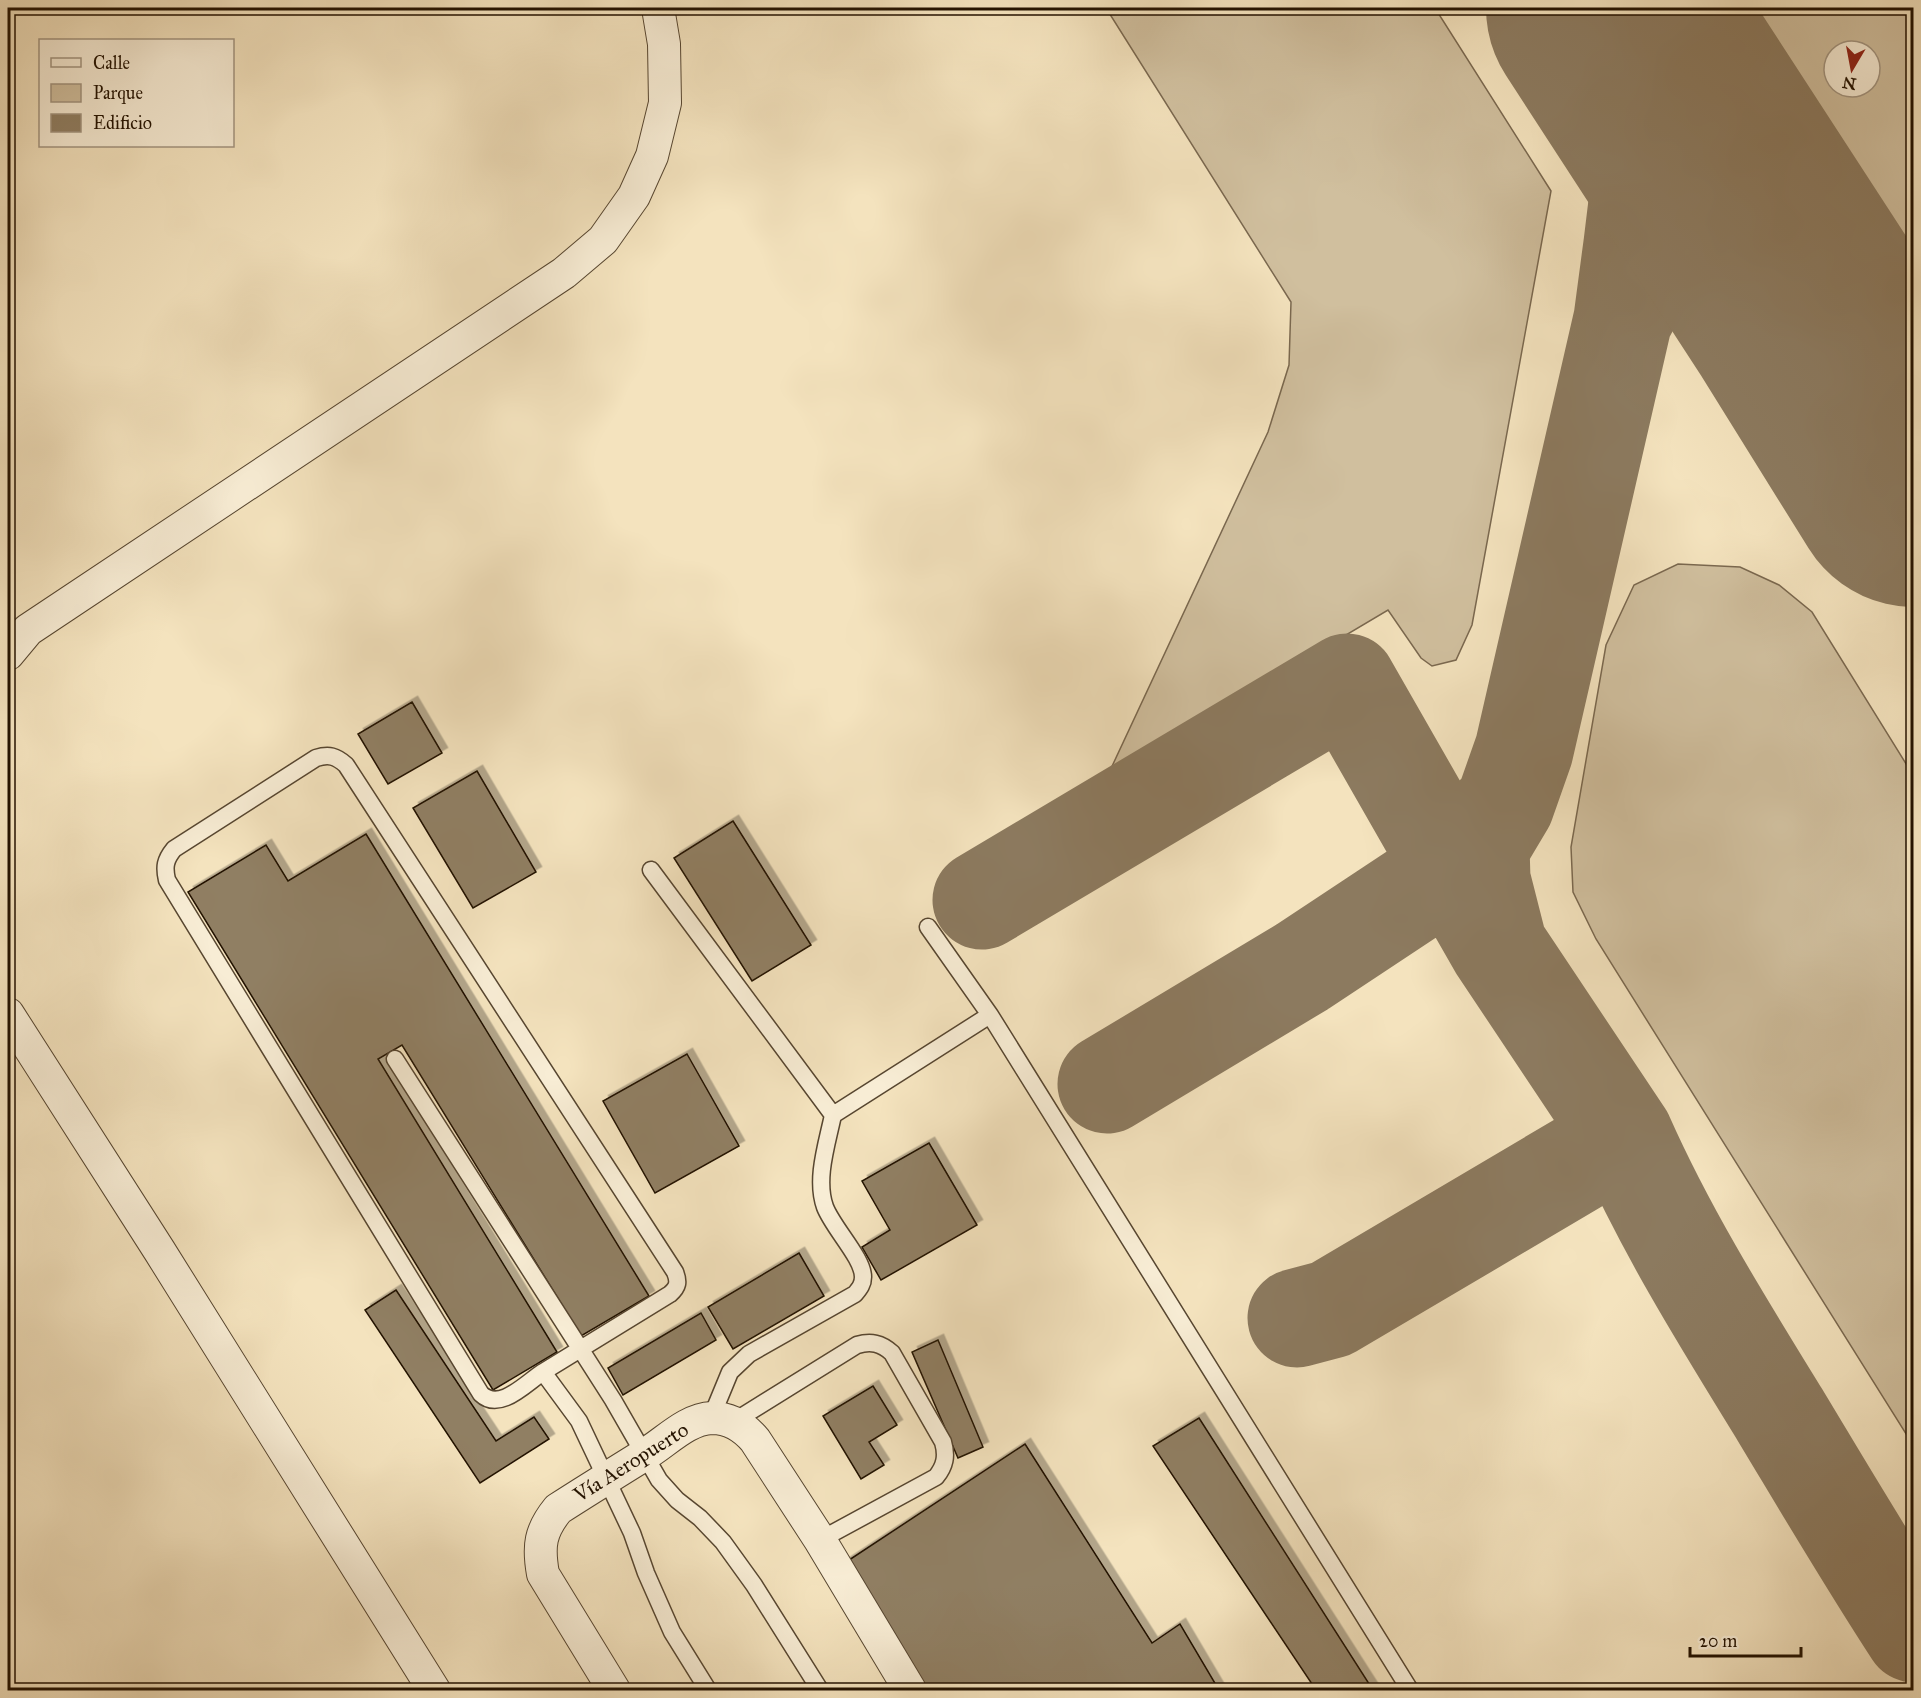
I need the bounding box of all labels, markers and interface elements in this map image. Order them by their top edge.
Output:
legend [39,39,234,147]
north arrow [1822,39,1882,99]
text: Calle [93,52,130,74]
text: N [1841,73,1858,94]
text: Parque [93,82,143,105]
text: Edificio [93,112,152,134]
street label: Vía Aeropuerto [568,1416,694,1508]
scale bar [1690,1620,1801,1658]
text: 20 m [1699,1630,1737,1652]

